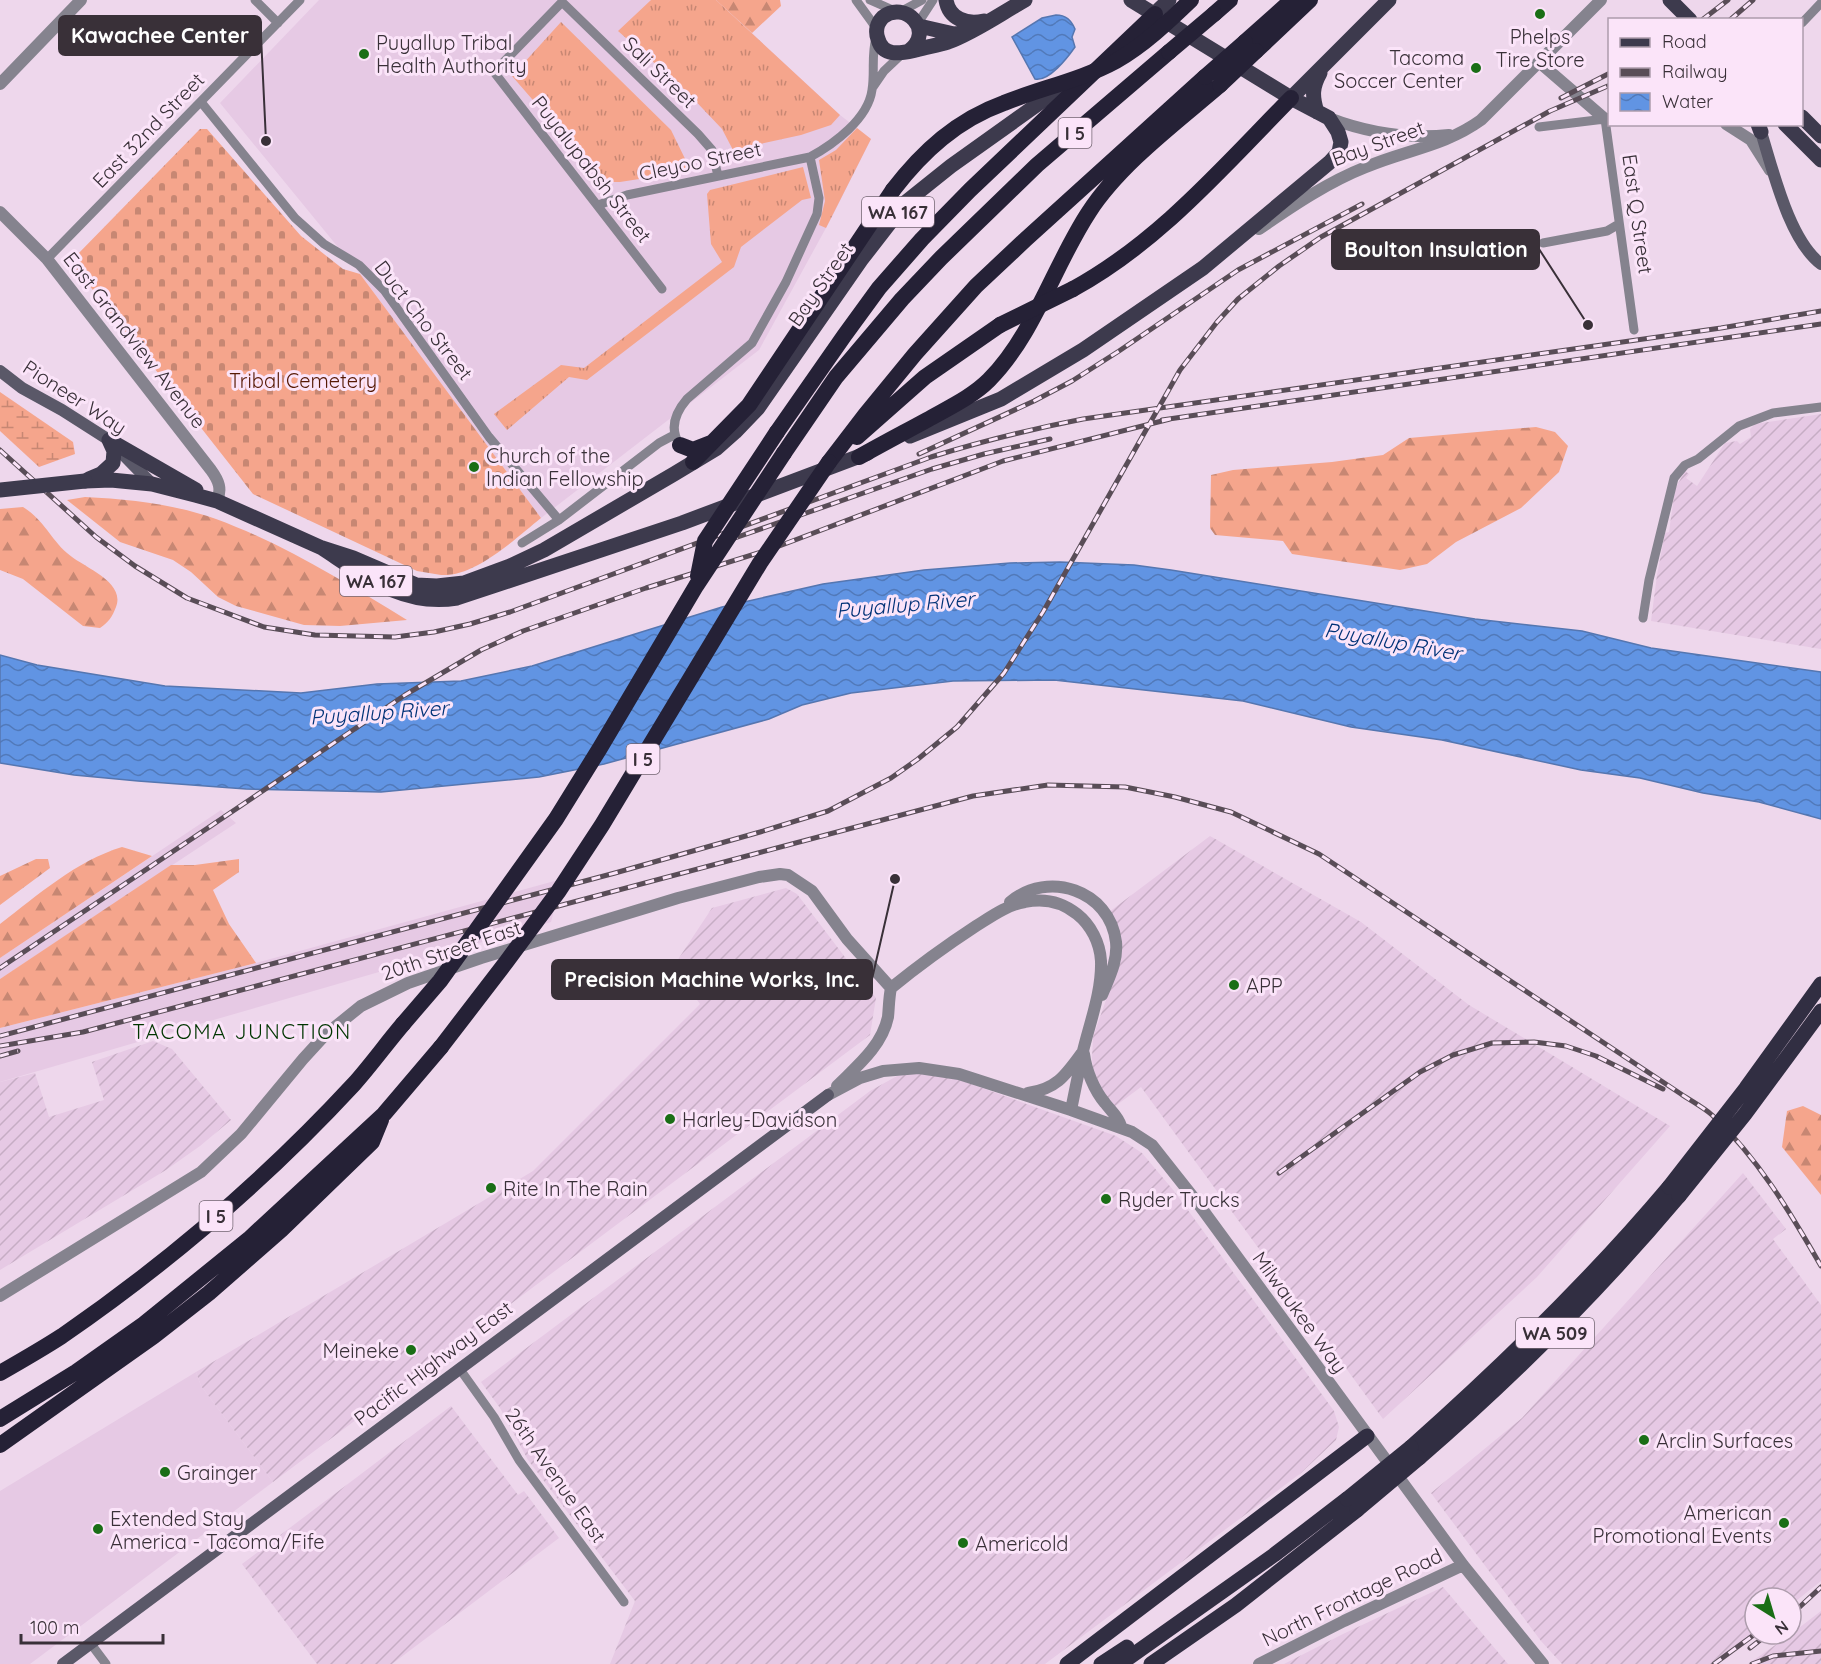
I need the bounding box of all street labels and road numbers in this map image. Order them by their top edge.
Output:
street label: Sali Street [618,31,702,113]
street label: East 32nd Street [87,67,209,193]
street label: Puyalupabsh Street [527,90,657,248]
street label: Bay Street [1328,115,1428,171]
road number: I 5 [1058,118,1092,148]
street label: Cleyoo Street [637,136,764,186]
street label: East Q Street [1617,152,1659,276]
road number: WA 167 [862,197,934,227]
street label: Bay Street [782,237,858,331]
street label: East Grandview Avenue [58,247,212,433]
street label: Duct Cho Street [370,255,479,385]
street label: Pioneer Way [19,354,131,440]
road number: WA 167 [340,566,412,596]
road number: I 5 [626,744,660,774]
street label: 20th Street East [378,914,524,986]
road number: I 5 [200,1201,232,1231]
street label: Milwaukee Way [1247,1246,1353,1378]
street label: Pacific Highway East [349,1295,517,1431]
road number: WA 509 [1516,1318,1594,1348]
street label: 26th Avenue East [500,1403,612,1547]
street label: North Frontage Road [1258,1543,1446,1651]

